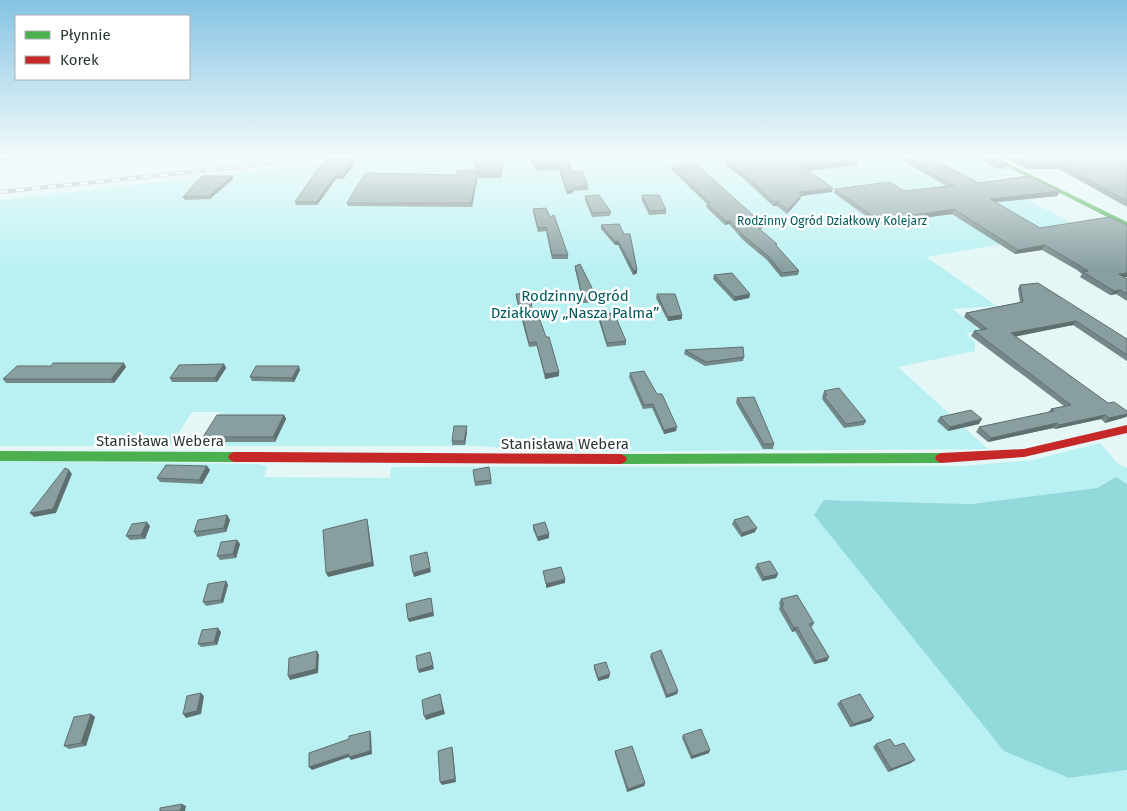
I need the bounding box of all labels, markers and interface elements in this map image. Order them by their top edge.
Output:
legend [15,15,190,80]
text: Płynnie [60,26,111,44]
text: Korek [60,51,99,69]
park label: Rodzinny Ogród Działkowy Kolejarz [737,214,927,228]
park label: Rodzinny Ogród Działkowy „Nasza Palma” [491,287,659,322]
street label: Stanisława Webera [96,432,224,450]
street label: Stanisława Webera [501,435,629,453]

